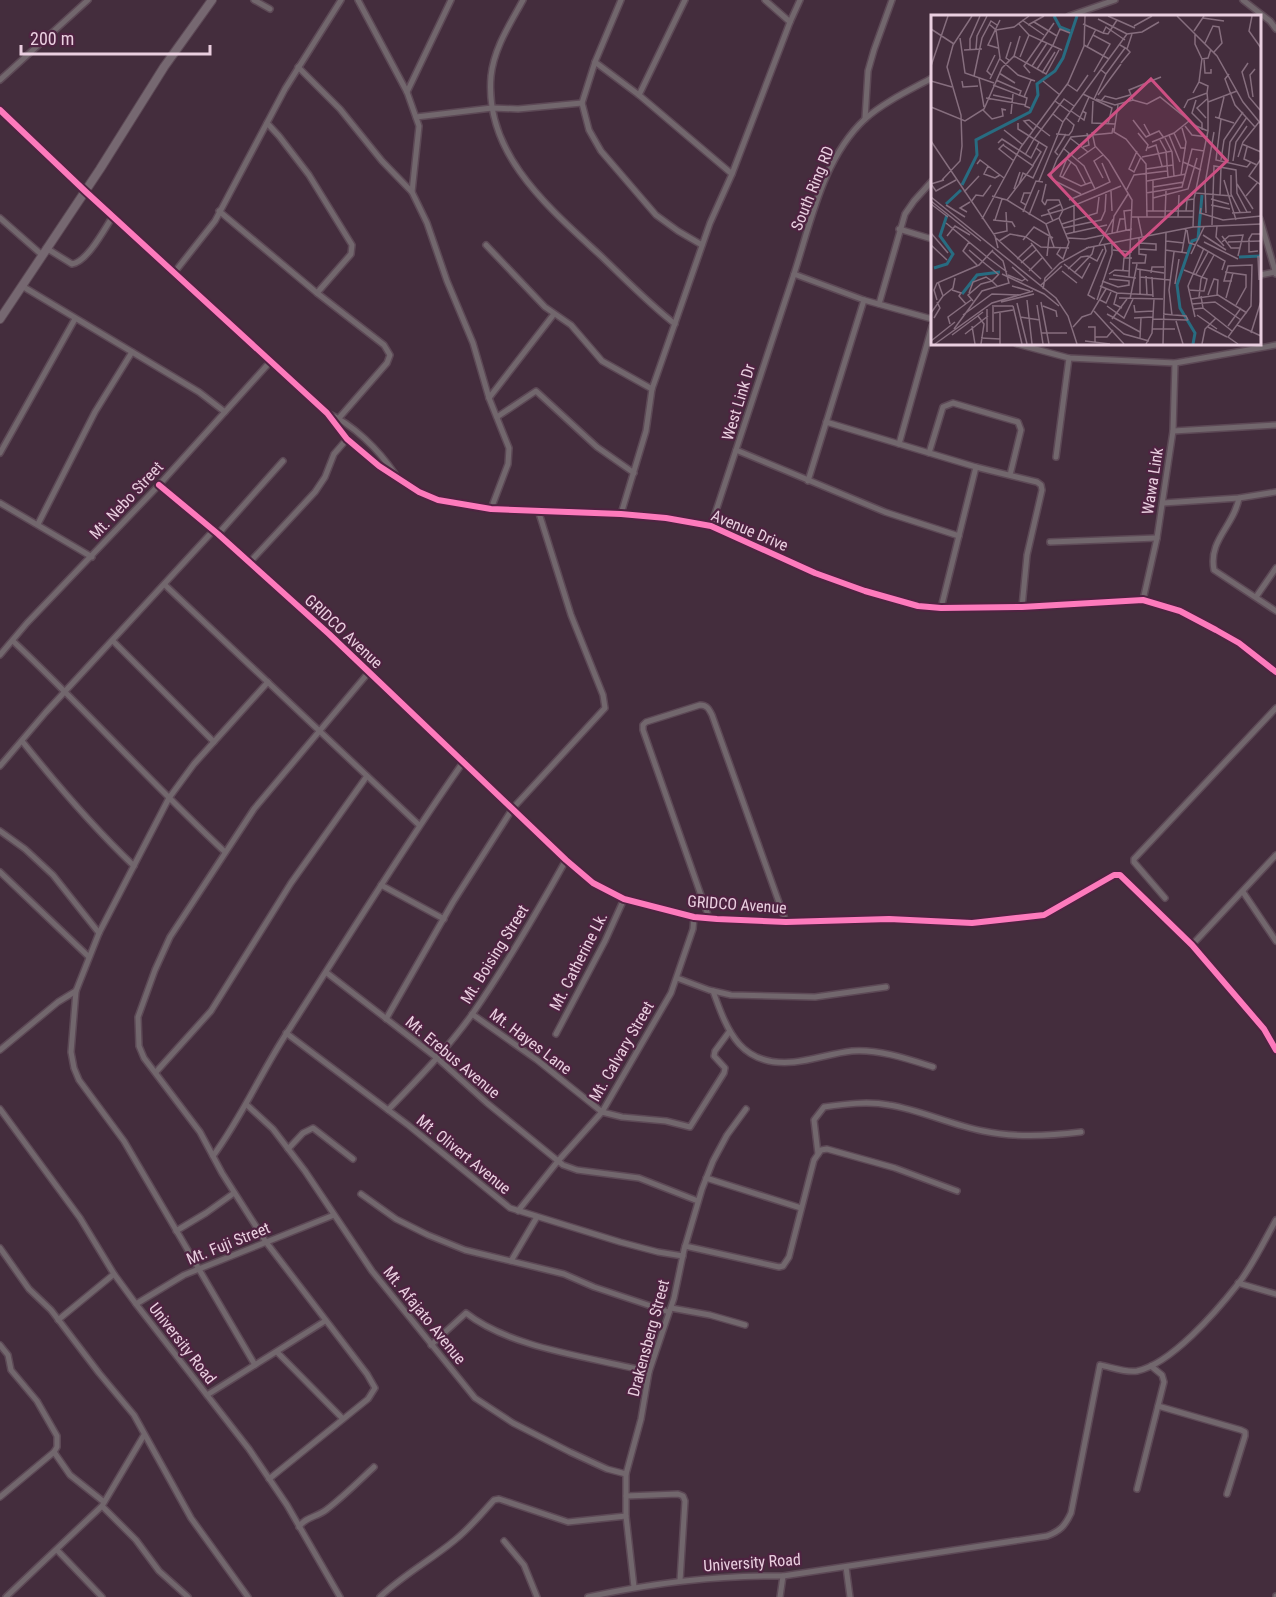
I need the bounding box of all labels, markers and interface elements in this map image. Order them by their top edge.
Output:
inset map [931,15,1261,345]
scale bar [21,18,210,56]
text: 200 m [30,28,74,49]
street label: South Ring RD [787,143,838,233]
street label: West Link Dr [718,361,759,443]
street label: Wawa Link [1138,445,1167,516]
street label: Mt. Nebo Street [86,457,167,543]
street label: Avenue Drive [709,506,791,555]
street label: GRIDCO Avenue [301,590,387,672]
street label: GRIDCO Avenue [687,892,787,917]
street label: Mt. Boising Street [456,901,533,1007]
street label: Mt. Catherine Lk. [545,909,611,1014]
street label: Mt. Calvary Street [585,998,658,1105]
street label: Mt. Hayes Lane [486,1004,575,1078]
street label: Mt. Erebus Avenue [402,1012,504,1102]
street label: Mt. Olivert Avenue [413,1111,515,1198]
street label: Mt. Fuji Street [184,1218,273,1269]
street label: Mt. Afajato Avenue [379,1263,470,1368]
street label: Drakensberg Street [624,1277,673,1399]
street label: University Road [145,1299,220,1388]
street label: University Road [703,1550,801,1575]

